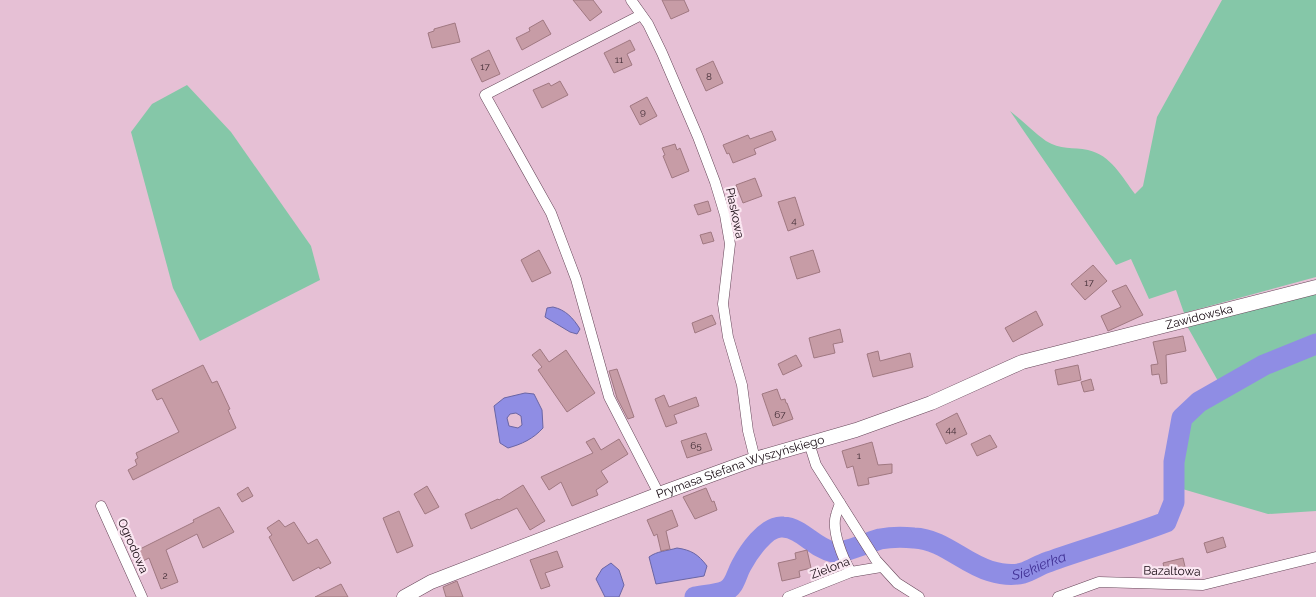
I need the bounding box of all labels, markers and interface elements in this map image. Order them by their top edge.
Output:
house number: 11 [615,54,624,65]
house number: 17 [480,61,490,72]
house number: 8 [706,71,712,82]
house number: 9 [640,106,646,117]
street label: Piaskowa [723,186,747,240]
house number: 4 [791,215,797,226]
house number: 17 [1084,277,1094,288]
street label: Zawidowska [1164,301,1234,332]
house number: 67 [774,409,786,420]
house number: 44 [946,424,957,435]
street label: Prymasa Stefana Wyszyńskiego [654,432,826,501]
house number: 65 [690,440,702,451]
house number: 1 [857,450,862,461]
street label: Ogrodowa [115,517,151,575]
water label: Siekierka [1010,548,1068,583]
street label: Zielona [808,554,852,582]
street label: Bazaltowa [1143,564,1201,578]
house number: 2 [162,570,168,581]

